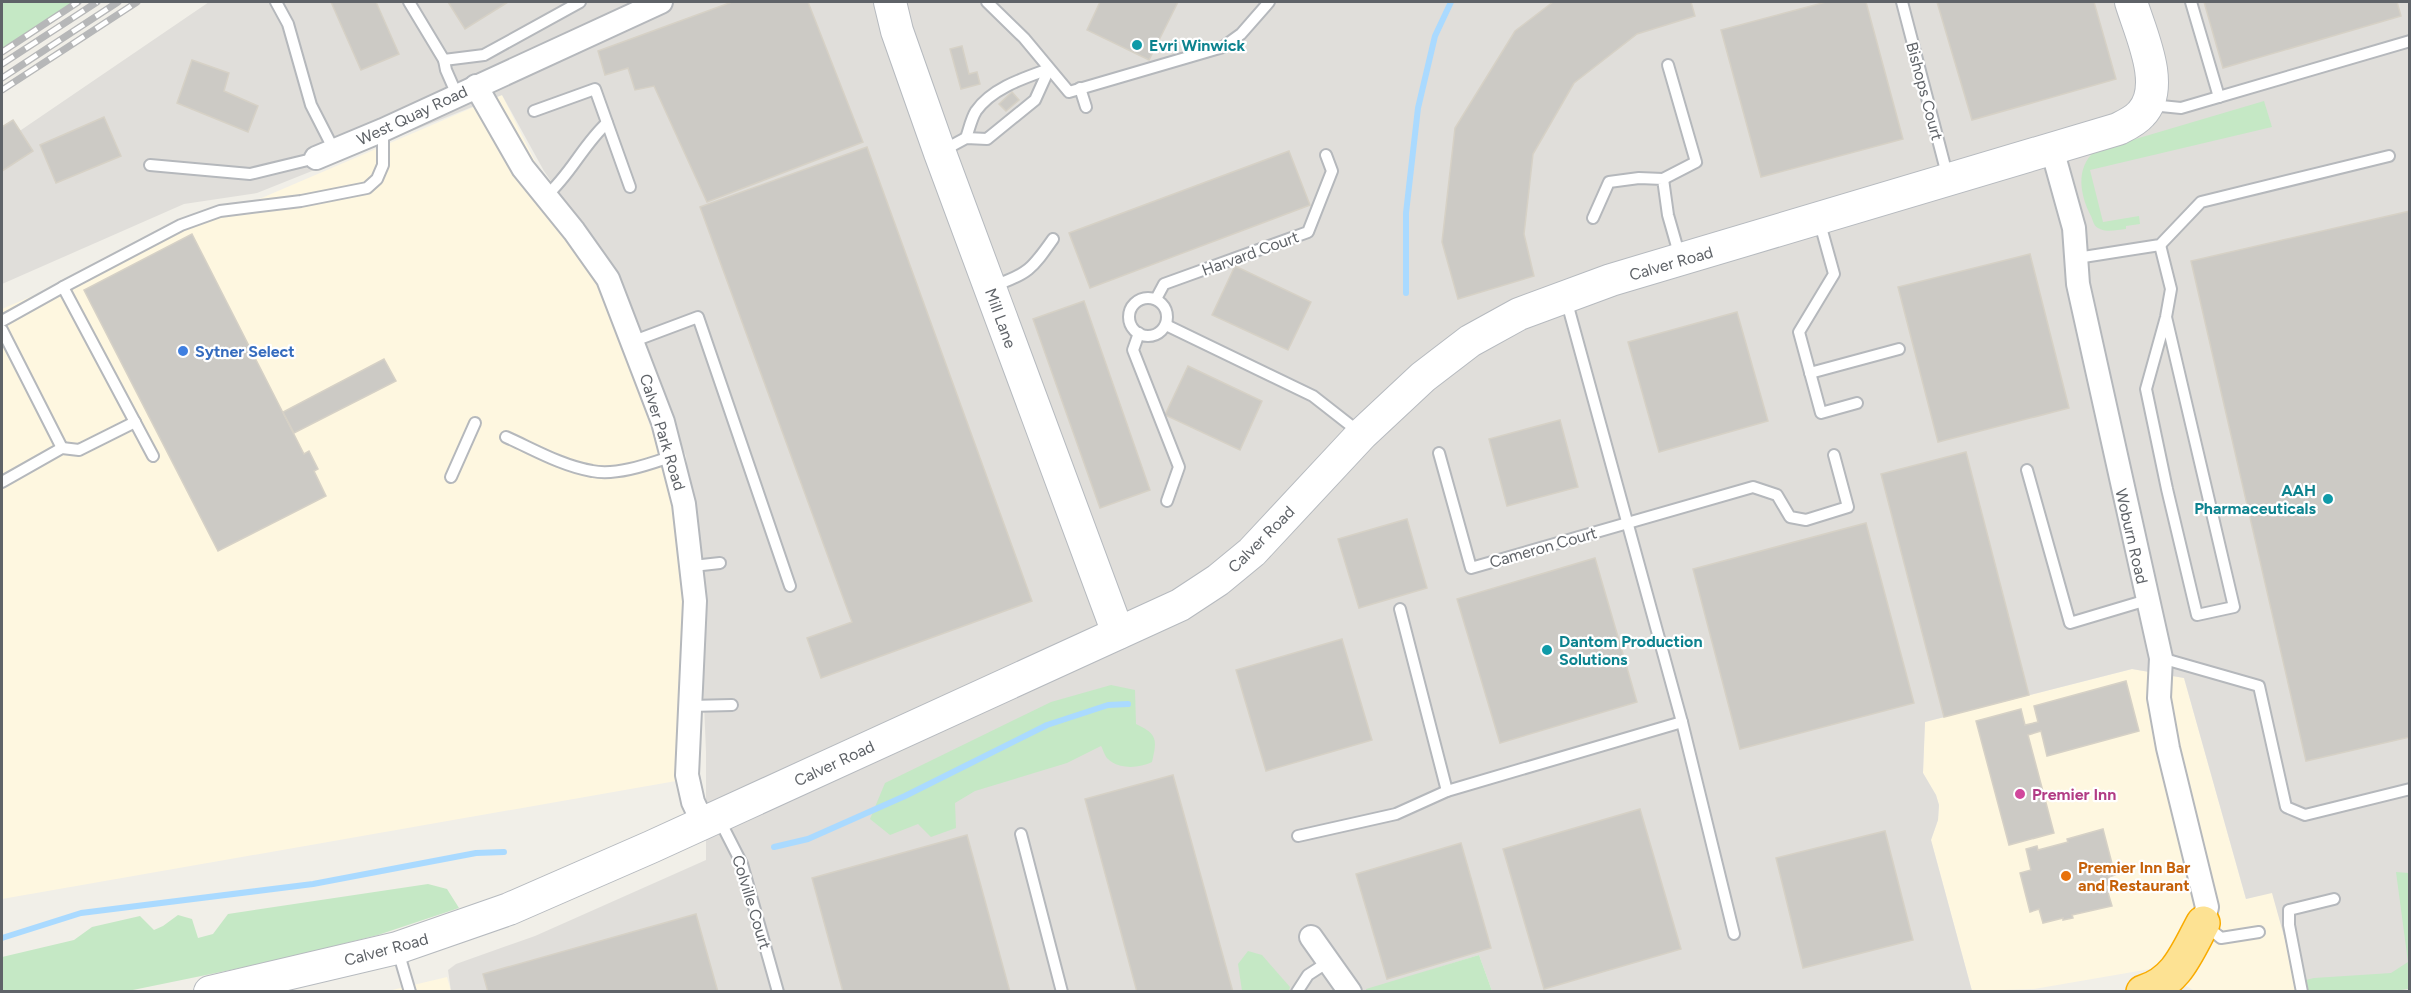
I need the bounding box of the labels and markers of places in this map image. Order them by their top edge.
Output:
place label: Evri Winwick [1149,36,1245,55]
marker: Evri Winwick [1130,38,1144,52]
place label: Sytner Select [195,342,295,361]
marker: Sytner Select [176,344,190,358]
place label: AAH Pharmaceuticals [2194,481,2317,518]
marker: AAH Pharmaceuticals [2321,492,2335,506]
place label: Dantom Production Solutions [1559,632,1703,669]
marker: Dantom Production Solutions [1540,643,1554,657]
place label: Premier Inn [2032,785,2116,804]
marker: Premier Inn [2013,787,2027,801]
place label: Premier Inn Bar and Restaurant [2078,858,2190,895]
marker: Premier Inn Bar and Restaurant [2059,869,2073,883]

